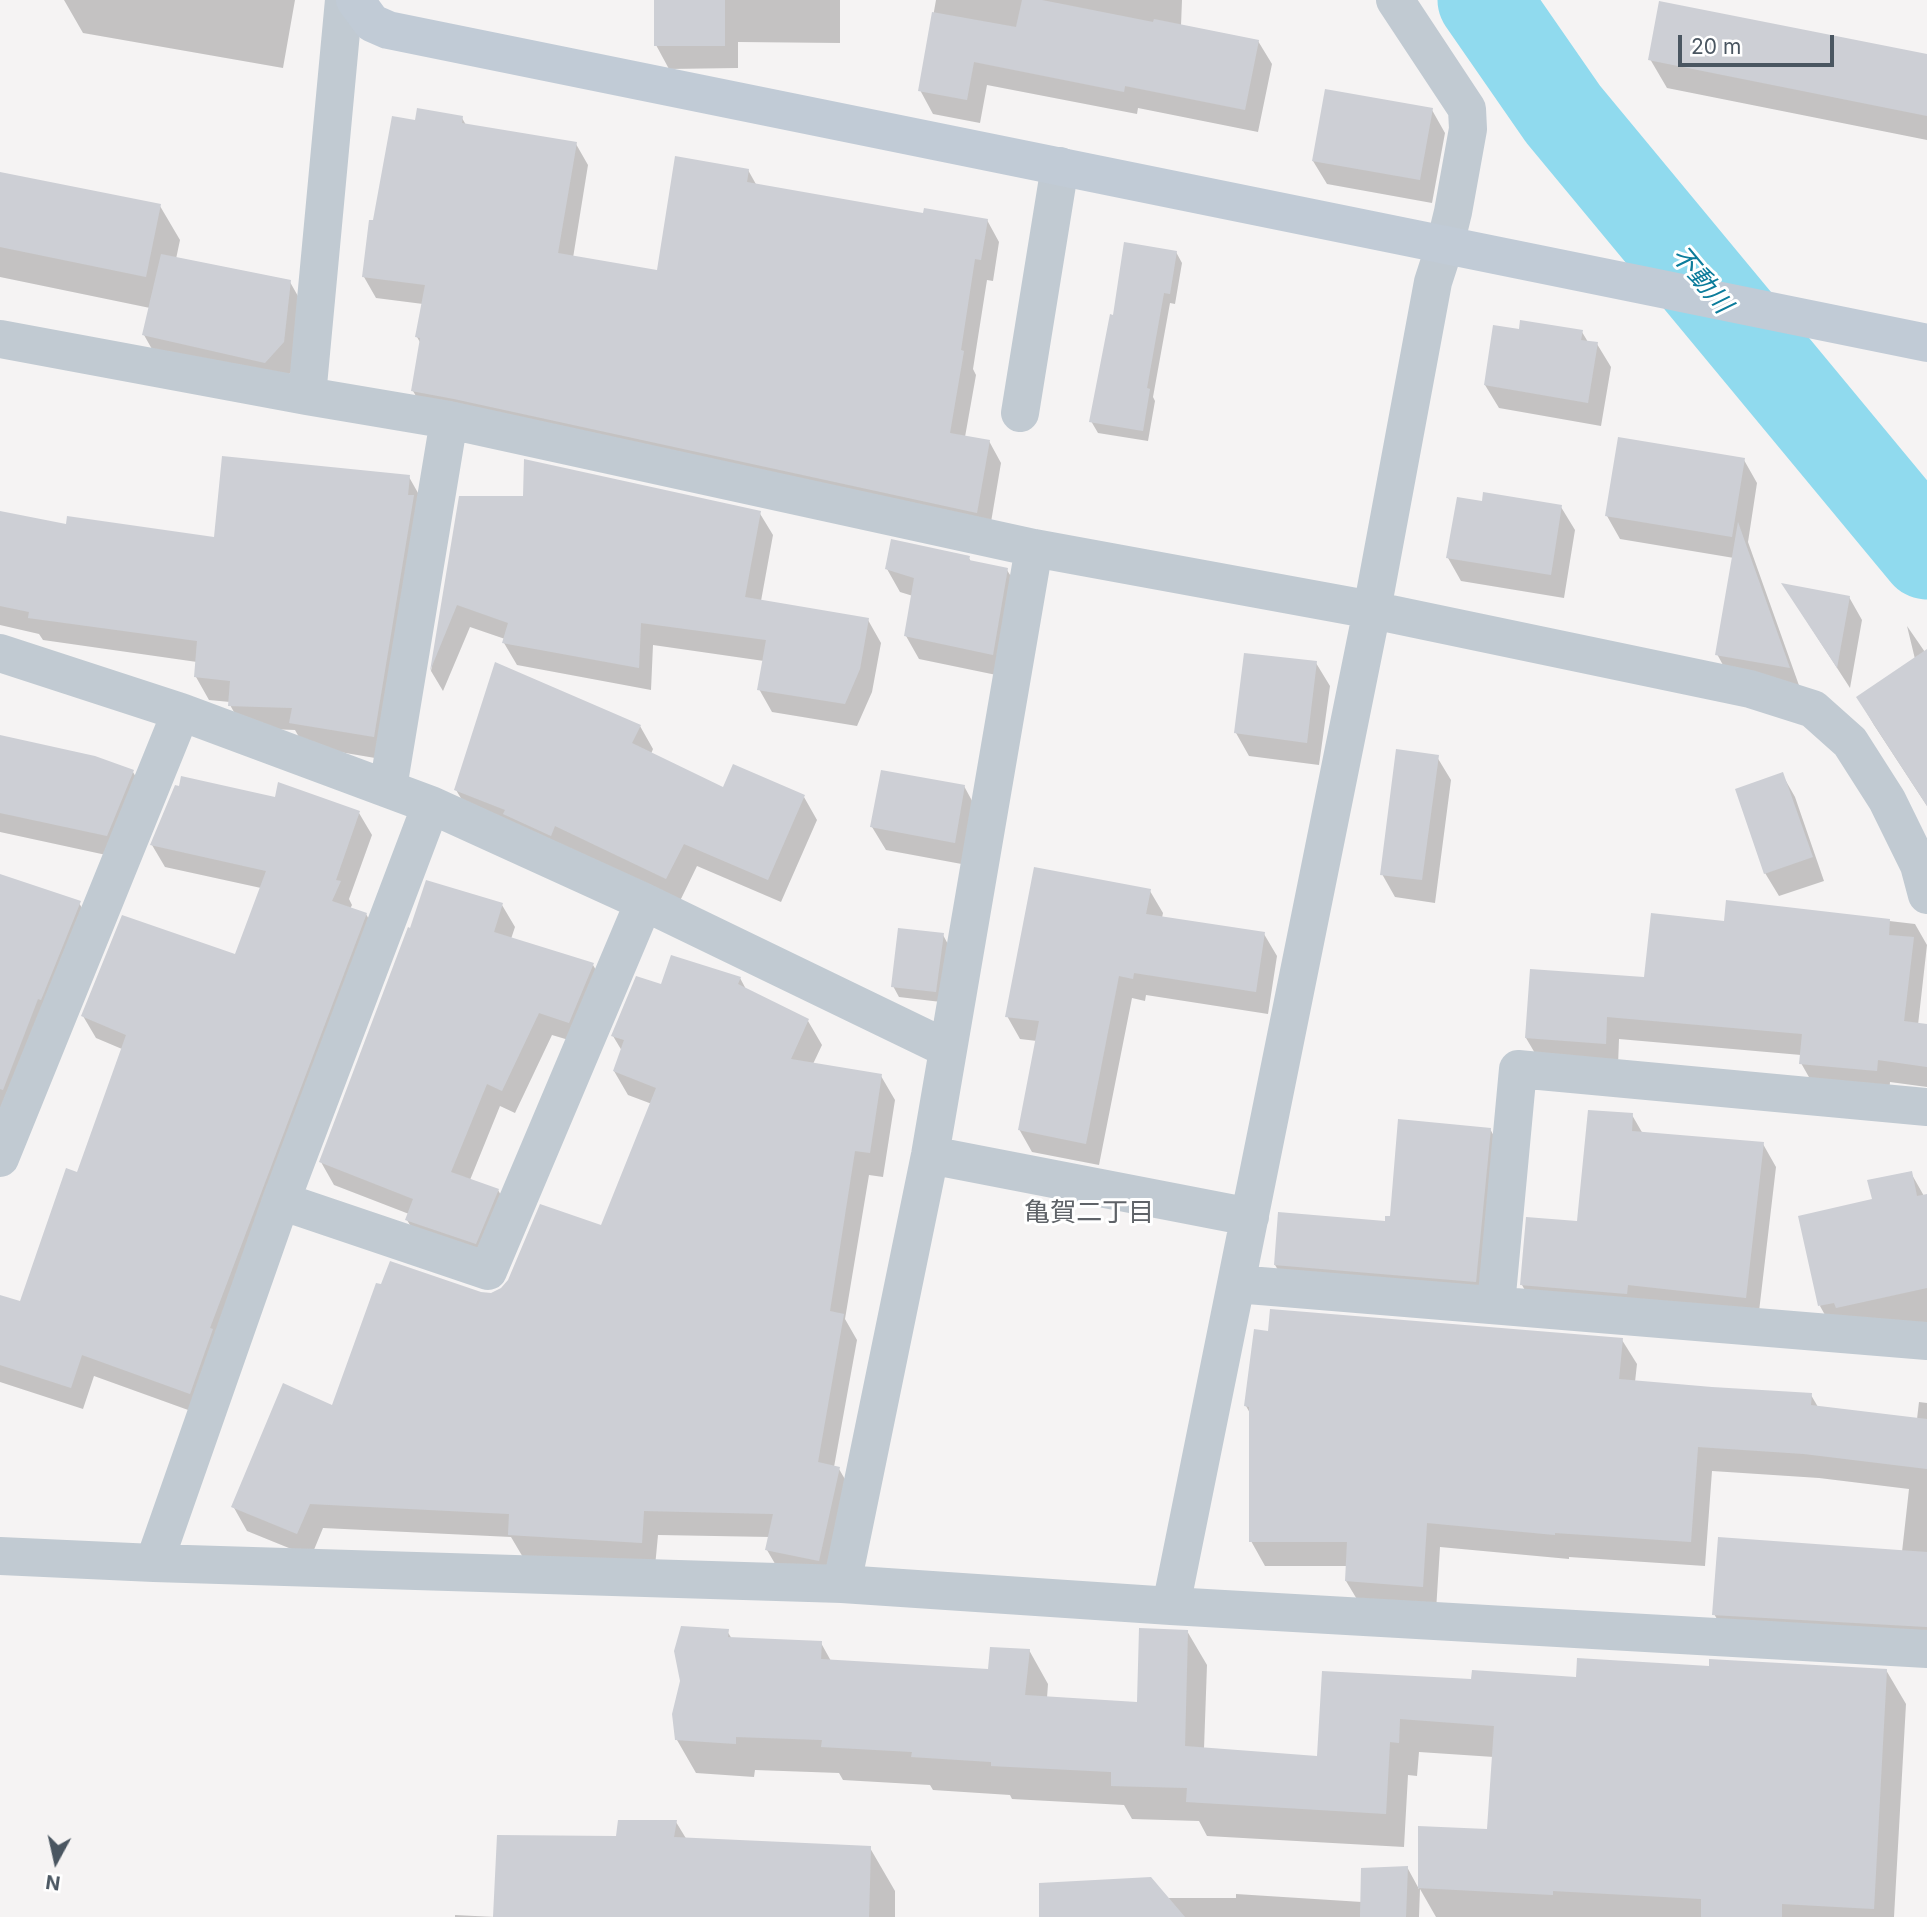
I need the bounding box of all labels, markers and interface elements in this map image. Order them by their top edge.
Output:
scale bar [1682,21,1838,65]
text: 20 m [1691,34,1741,59]
water label: 不動川 [1664,240,1738,320]
district label: 亀賀二丁目 [1024,1197,1154,1229]
north arrow [21,1826,91,1896]
text: N [44,1870,62,1895]

